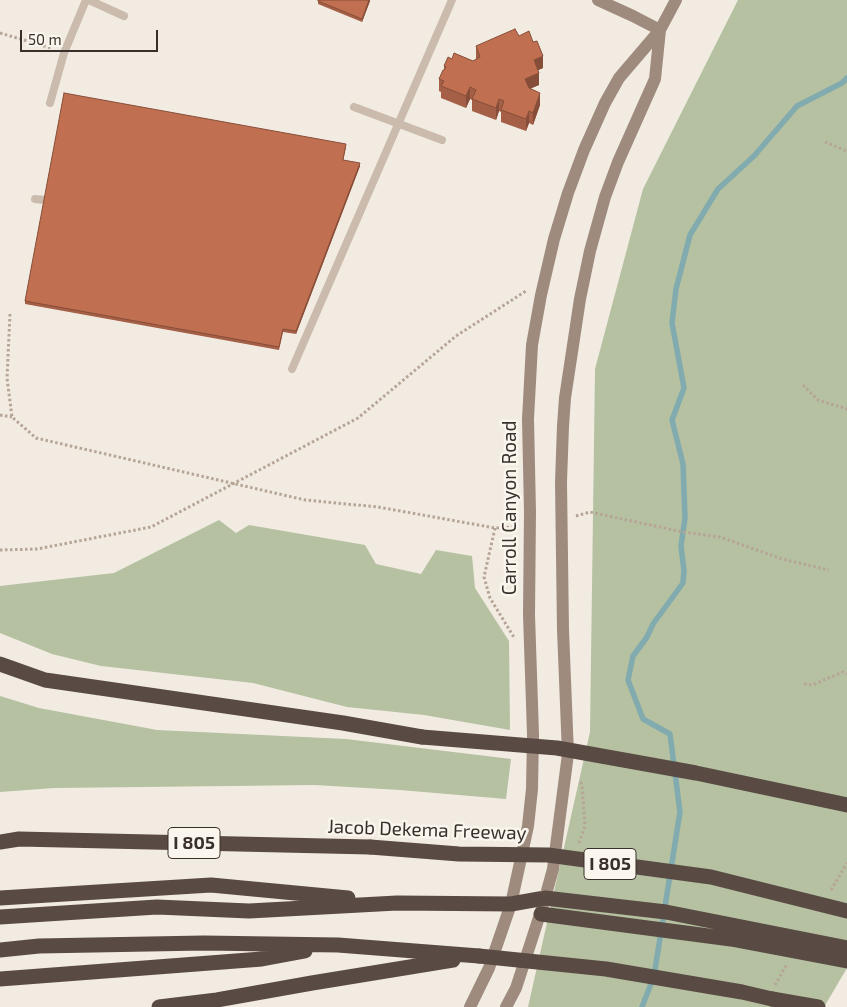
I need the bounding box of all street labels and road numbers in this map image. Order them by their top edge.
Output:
street label: Carroll Canyon Road [499,421,521,595]
street label: Jacob Dekema Freeway [327,815,527,845]
road number: I 805 [168,828,220,858]
road number: I 805 [584,849,636,880]

